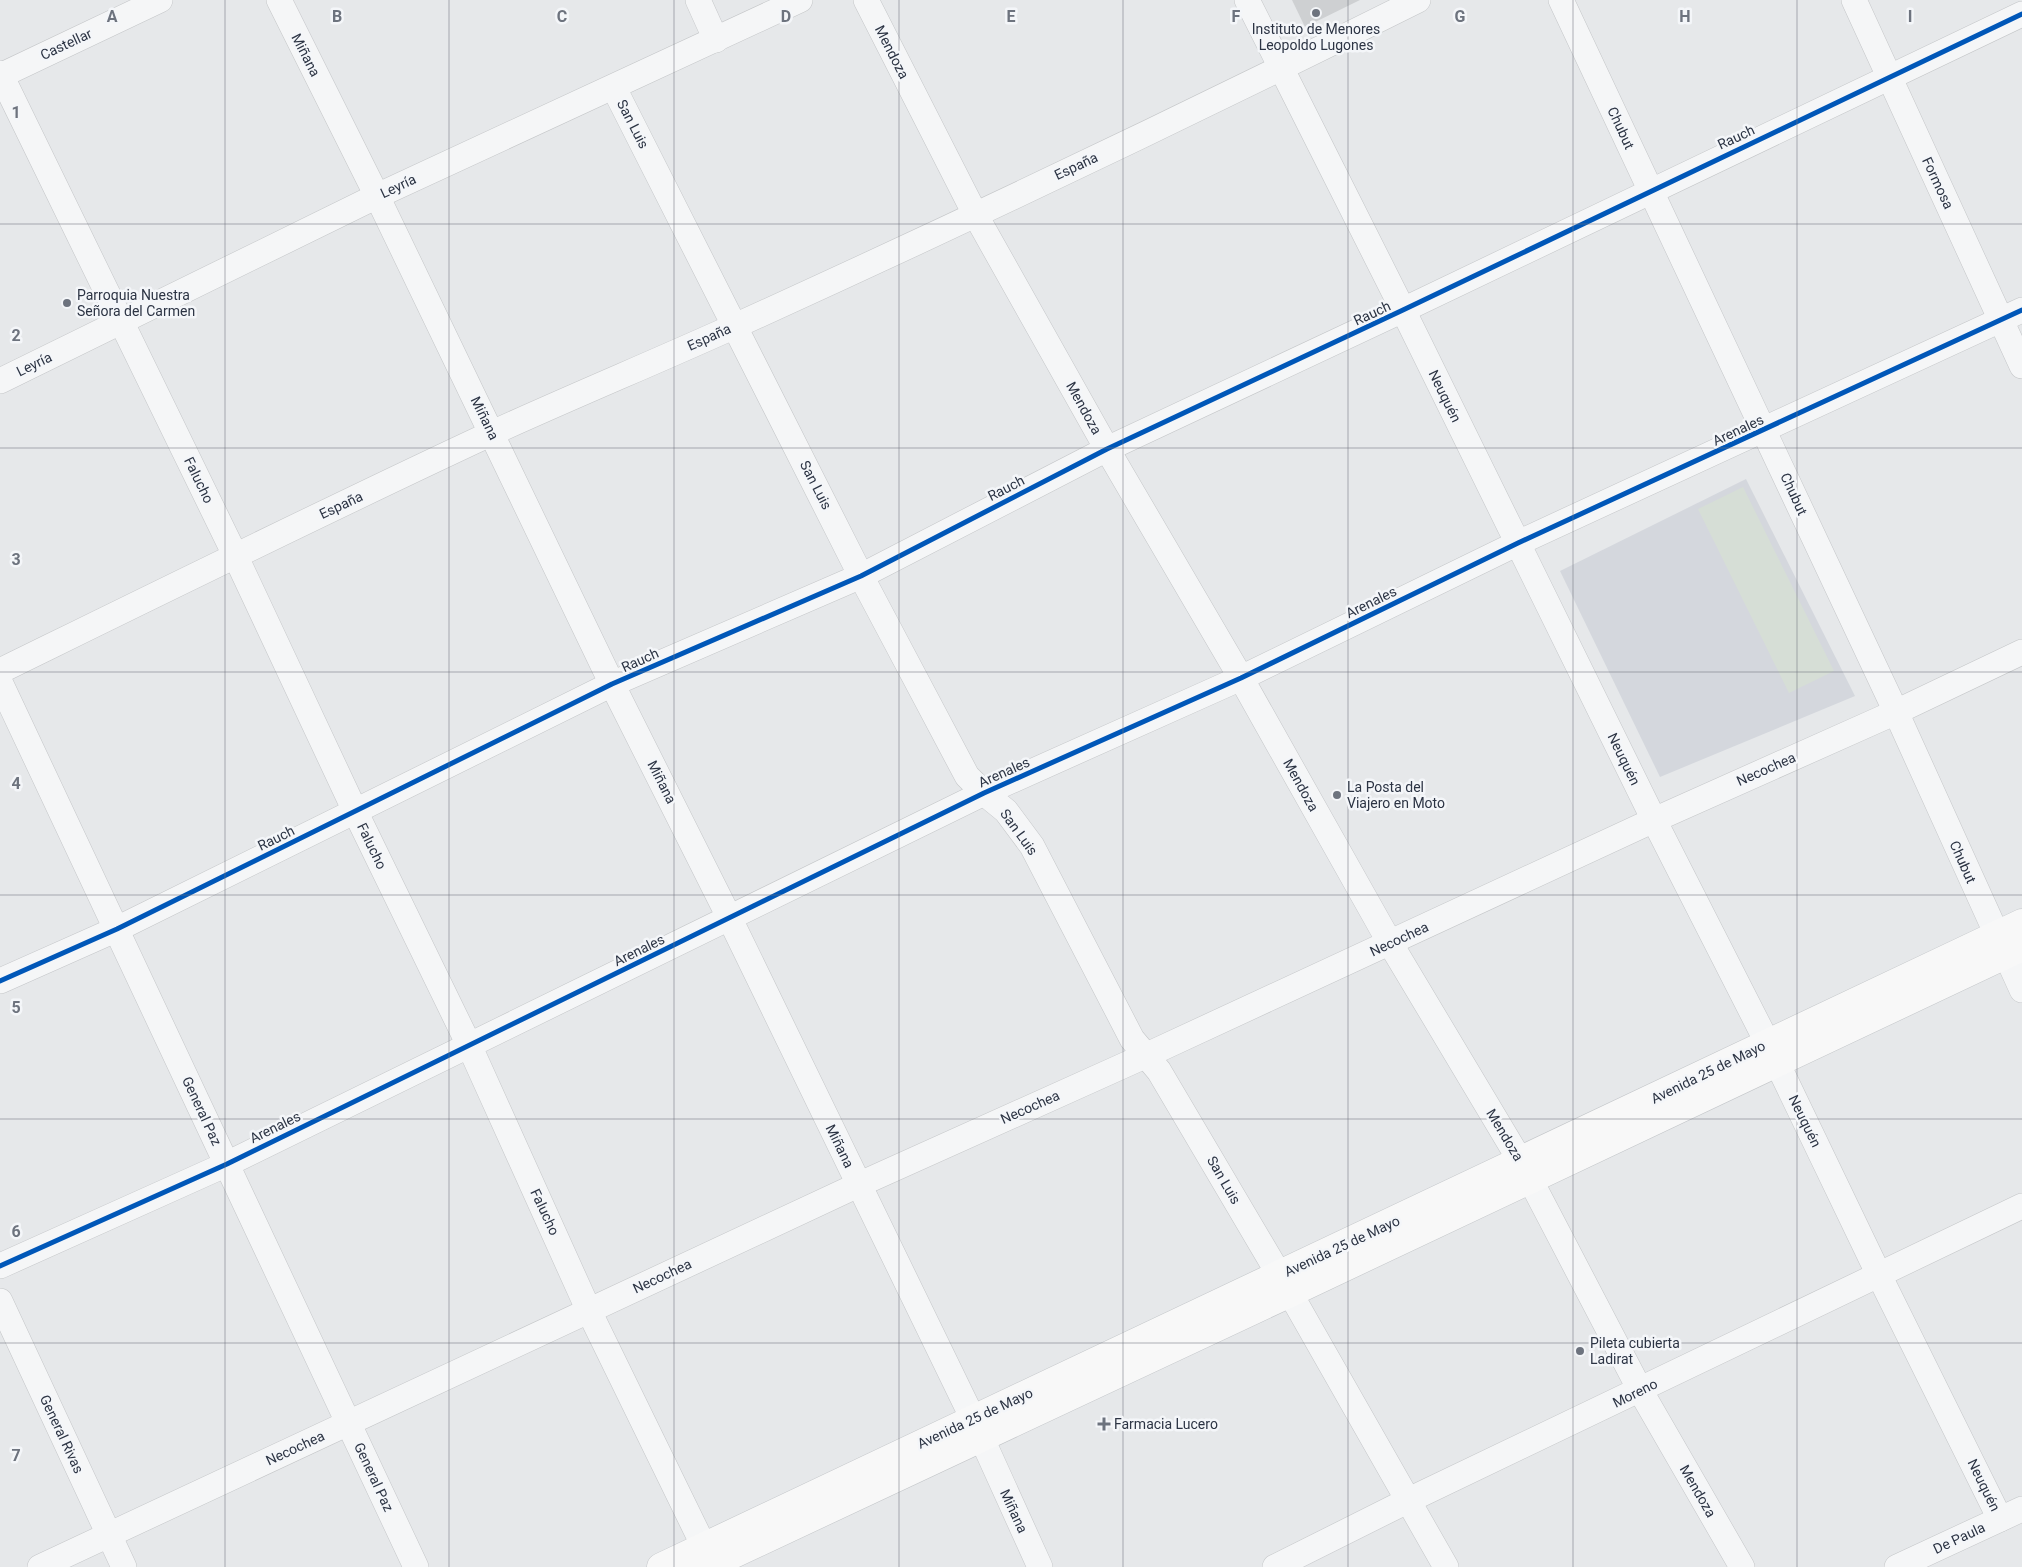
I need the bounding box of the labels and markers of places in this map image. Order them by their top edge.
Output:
marker: Instituto de Menores Leopoldo Lugones [1310,7,1322,19]
place label: Instituto de Menores Leopoldo Lugones [1252,21,1380,53]
place label: Parroquia Nuestra Señora del Carmen [77,287,195,319]
marker: Parroquia Nuestra Señora del Carmen [61,297,73,309]
place label: La Posta del Viajero en Moto [1347,779,1445,811]
marker: La Posta del Viajero en Moto [1331,789,1343,801]
place label: Pileta cubierta Ladirat [1590,1335,1680,1367]
marker: Pileta cubierta Ladirat [1574,1345,1586,1357]
place label: Farmacia Lucero [1114,1416,1218,1432]
marker: Farmacia Lucero [1098,1418,1110,1430]

